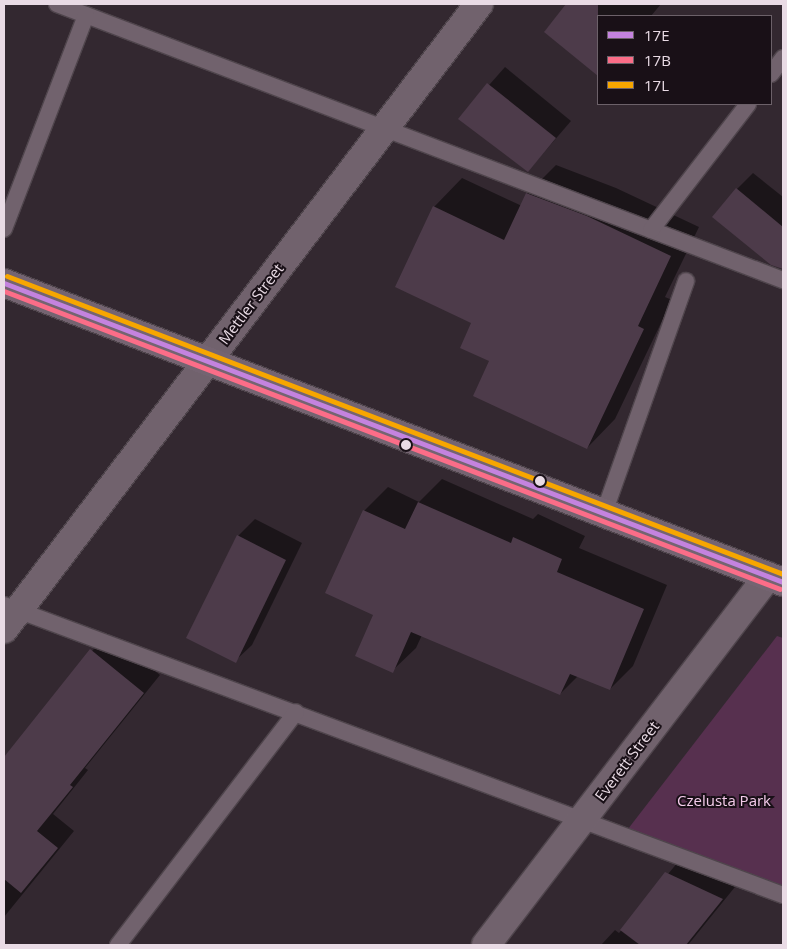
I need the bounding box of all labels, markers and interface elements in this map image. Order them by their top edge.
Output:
legend [597,15,772,105]
text: 17E [644,25,670,45]
text: 17B [644,50,671,70]
text: 17L [644,75,669,95]
street label: Mettler Street [215,260,287,348]
unlabelled marker [401,440,411,450]
unlabelled marker [535,476,545,486]
street label: Everett Street [591,718,663,804]
park label: Czelusta Park [677,792,771,810]

